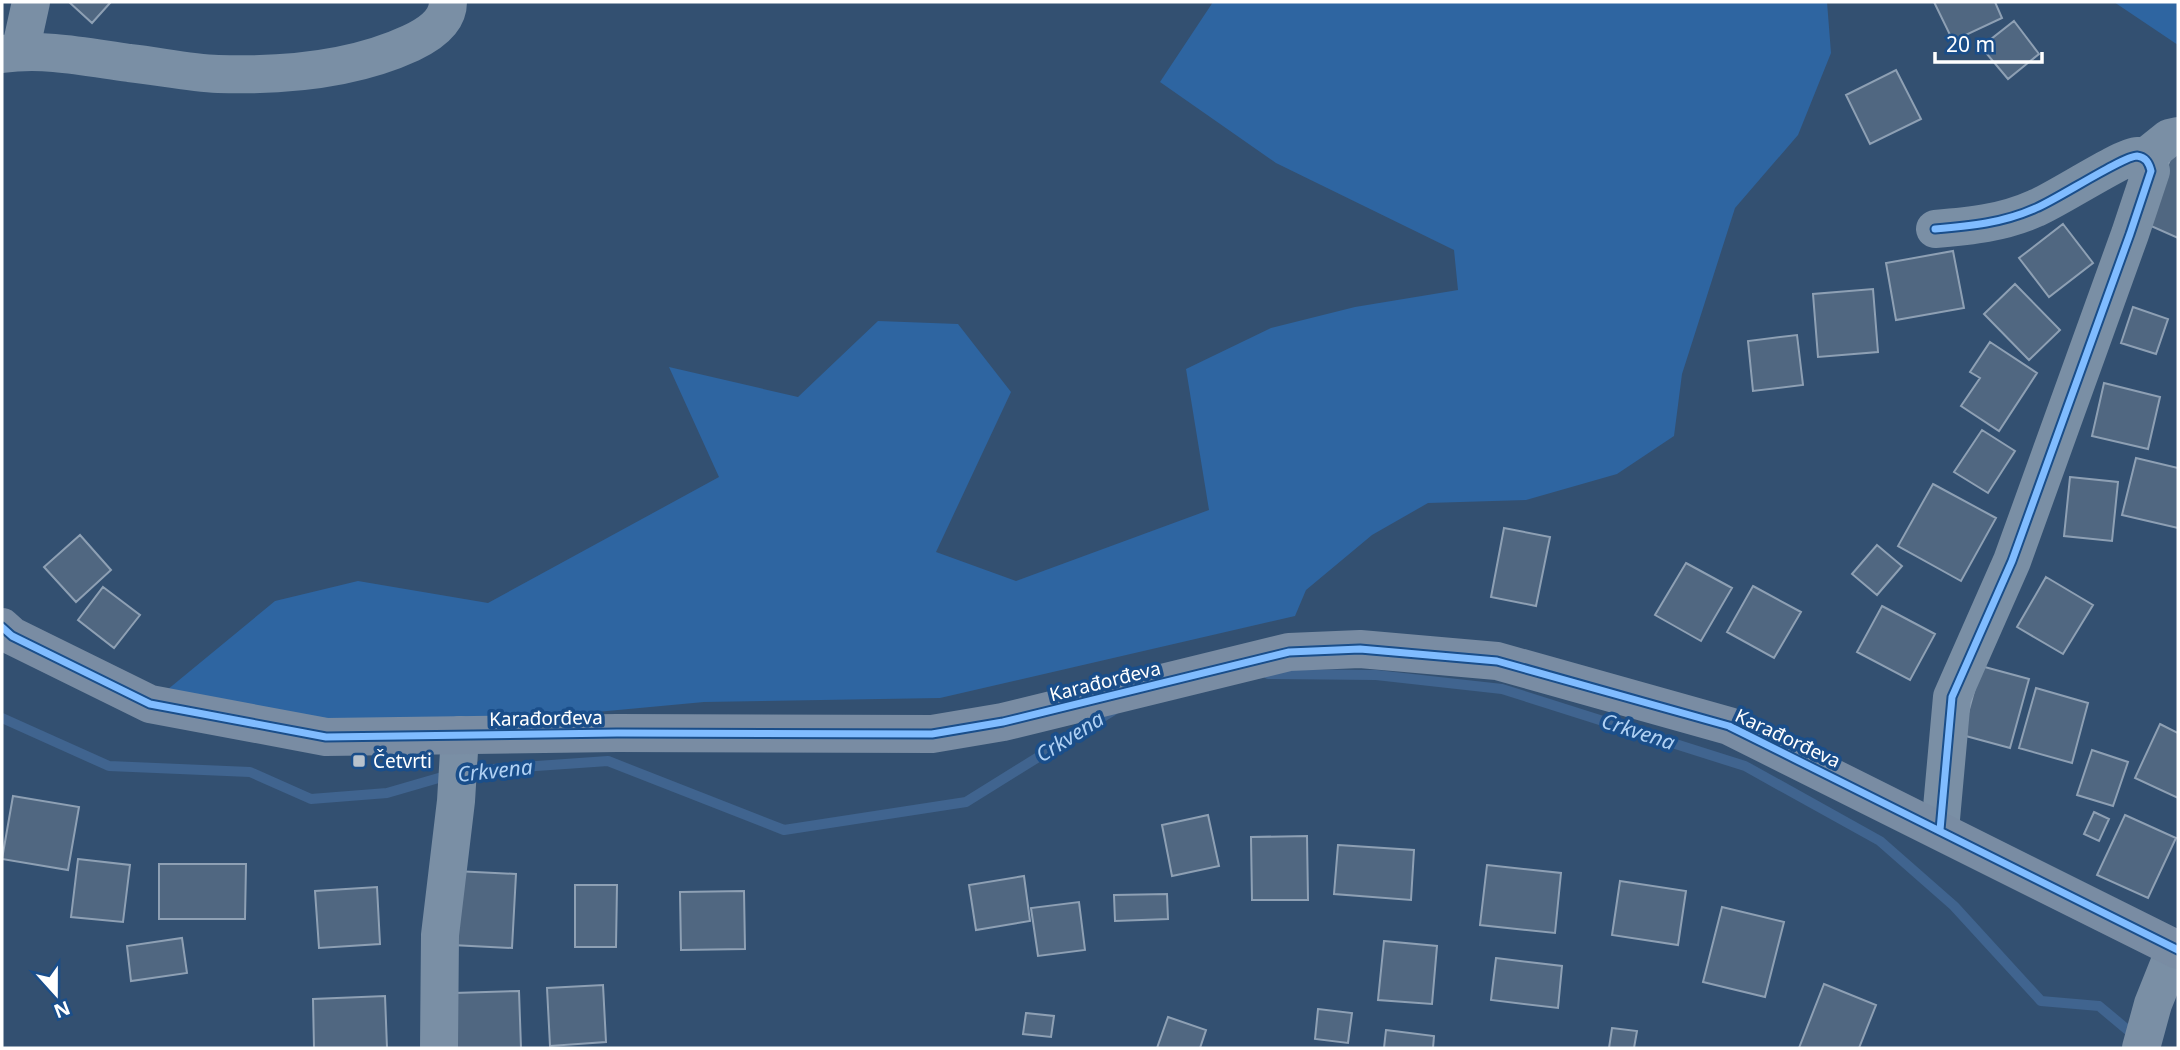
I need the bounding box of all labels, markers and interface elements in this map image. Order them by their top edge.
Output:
scale bar [1935,21,2042,65]
text: 20 m [1946,30,1995,58]
street label: Karađorđeva [1047,655,1163,707]
street label: Karađorđeva [1731,702,1845,774]
street label: Karađorđeva [489,704,603,732]
water label: Crkvena [1030,704,1109,768]
water label: Crkvena [1598,706,1679,756]
place label: Četvrti [373,748,432,774]
water label: Crkvena [456,752,534,788]
marker: Četvrti [351,753,367,769]
north arrow [21,959,91,1029]
text: N [50,995,74,1025]

